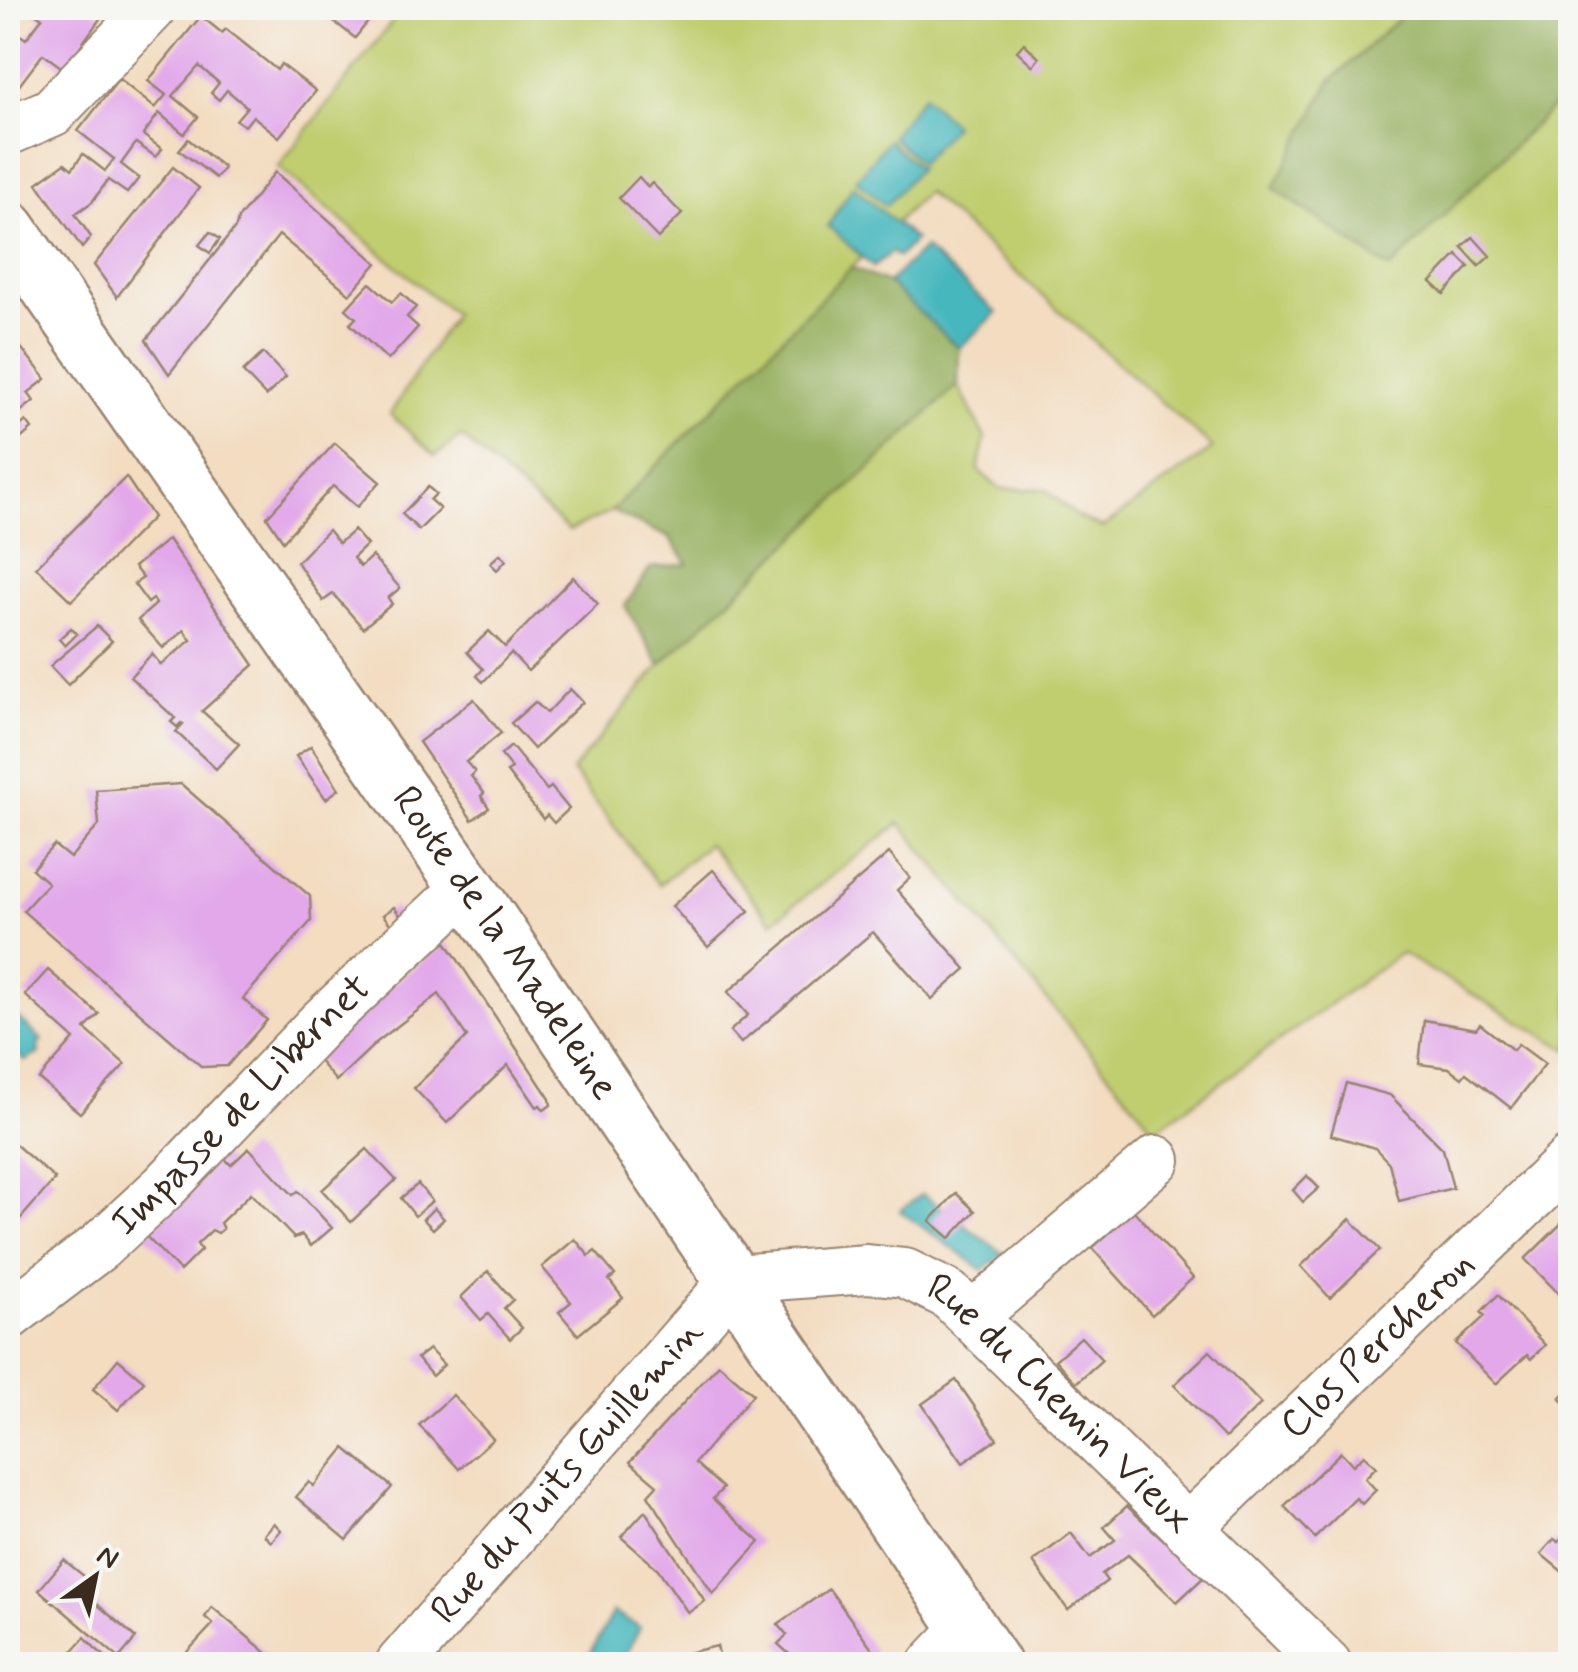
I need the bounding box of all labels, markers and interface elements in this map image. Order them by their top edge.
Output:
street label: Route de la Madeleine [379,776,630,1110]
street label: Impasse de Libernet [101,963,383,1248]
street label: Clos Percheron [1269,1239,1486,1451]
street label: Rue du Chemin Vieux [918,1262,1204,1545]
street label: Rue du Puits Guillemin [420,1308,715,1636]
north arrow [45,1527,145,1627]
text: N [89,1538,125,1579]

